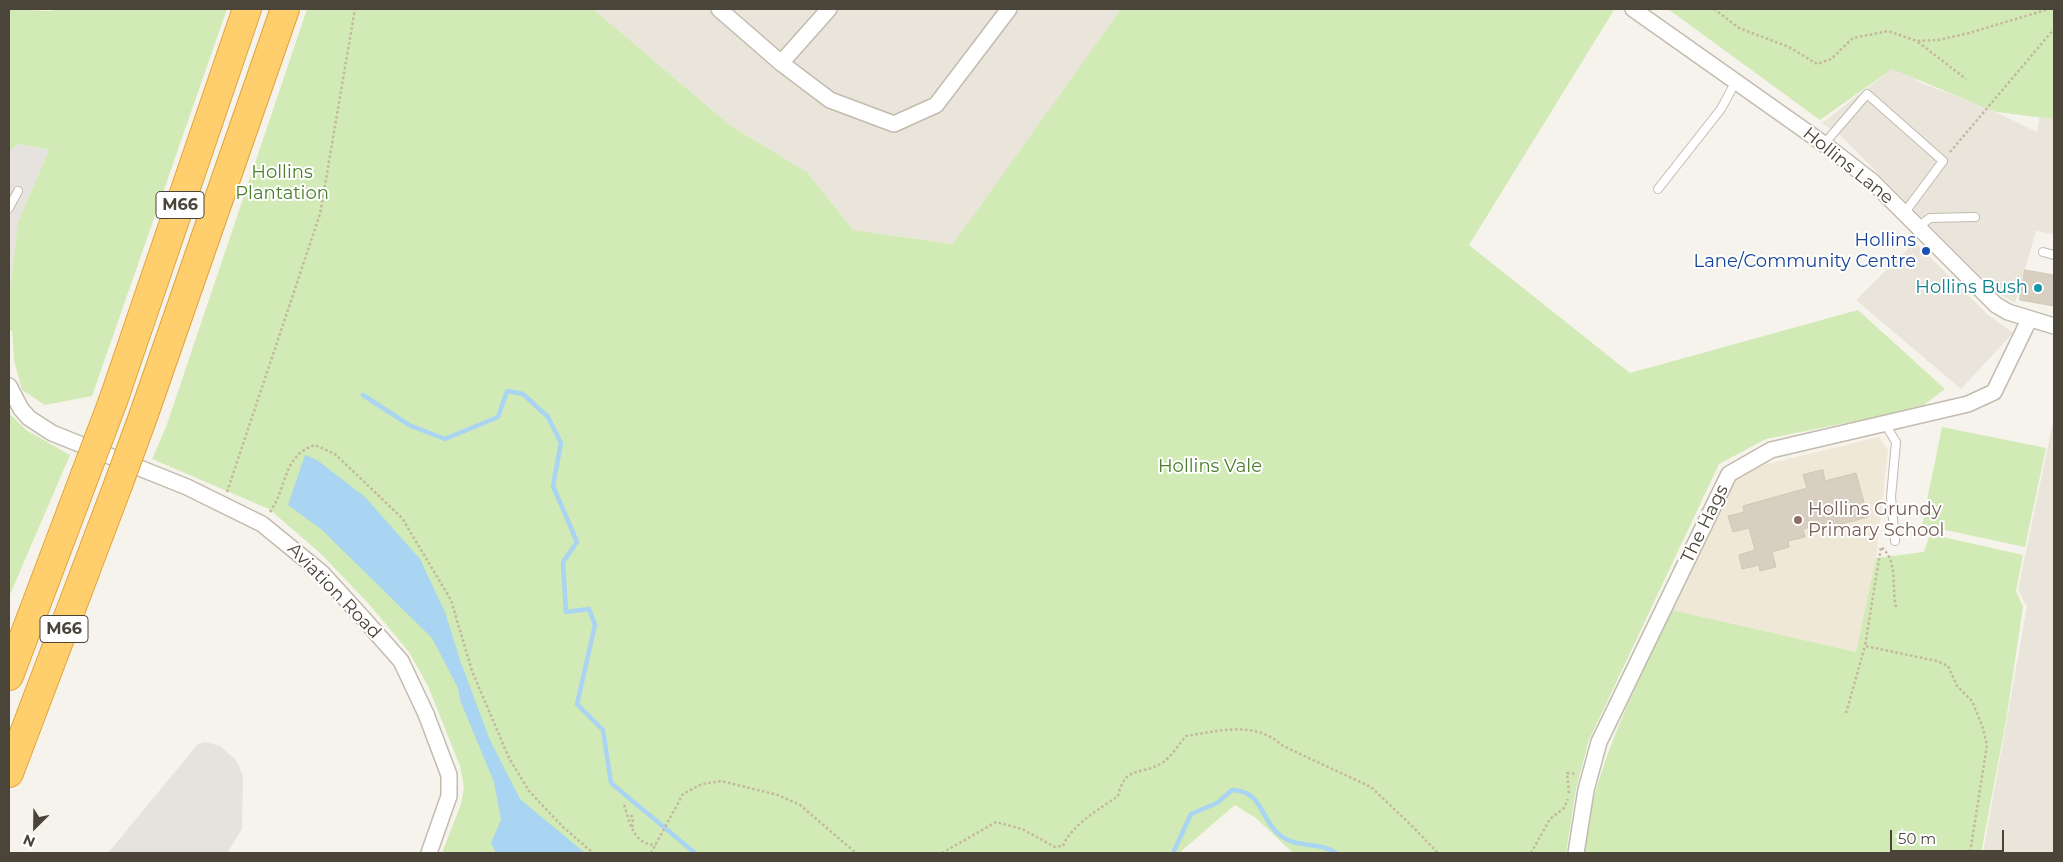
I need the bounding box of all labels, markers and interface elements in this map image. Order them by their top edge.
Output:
street label: Hollins Lane [1798,123,1898,209]
park label: Hollins Plantation [235,162,329,204]
road number: M66 [156,192,204,218]
place label: Hollins Lane/Community Centre [1694,230,1916,272]
marker: Hollins Lane/Community Centre [1920,245,1932,257]
place label: Hollins Bush [1915,277,2028,299]
marker: Hollins Bush [2032,282,2044,294]
park label: Hollins Vale [1158,456,1262,478]
street label: The Hags [1677,481,1733,567]
place label: Hollins Grundy Primary School [1808,499,1944,542]
marker: Hollins Grundy Primary School [1792,514,1804,526]
street label: Aviation Road [283,539,385,643]
road number: M66 [40,616,88,642]
north arrow [10,802,60,852]
scale bar [1893,820,2007,852]
text: 50 m [1898,829,1936,848]
text: N [20,830,38,851]

